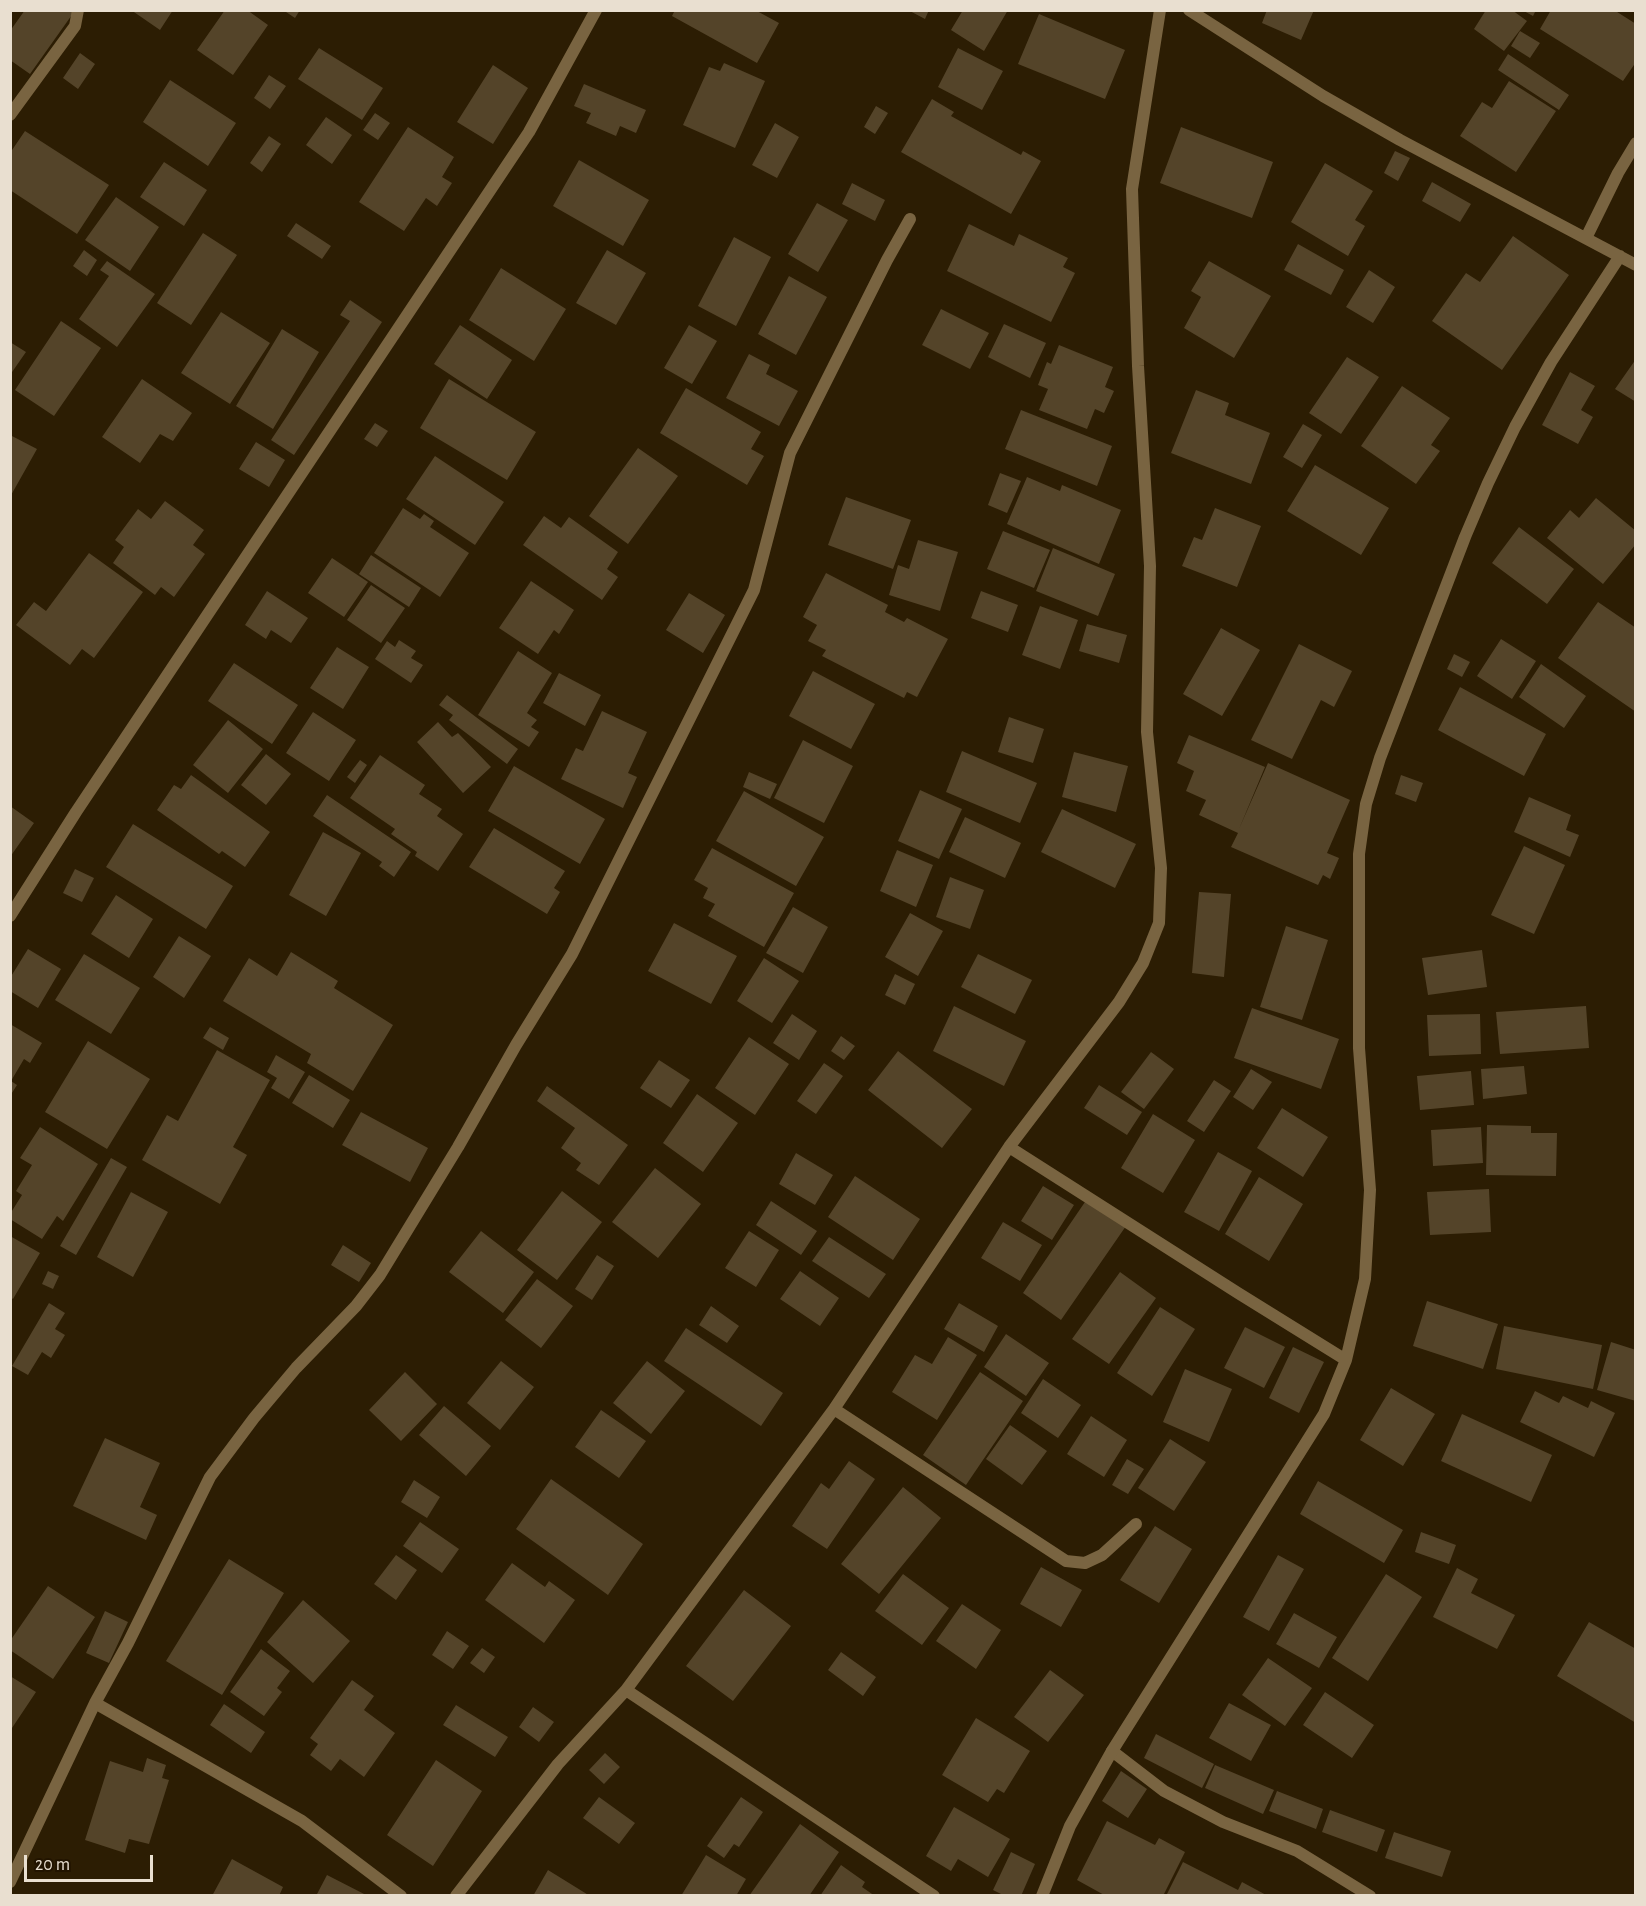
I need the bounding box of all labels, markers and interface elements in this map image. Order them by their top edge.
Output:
scale bar [27,1843,156,1881]
text: 20 m [35,1856,70,1874]

